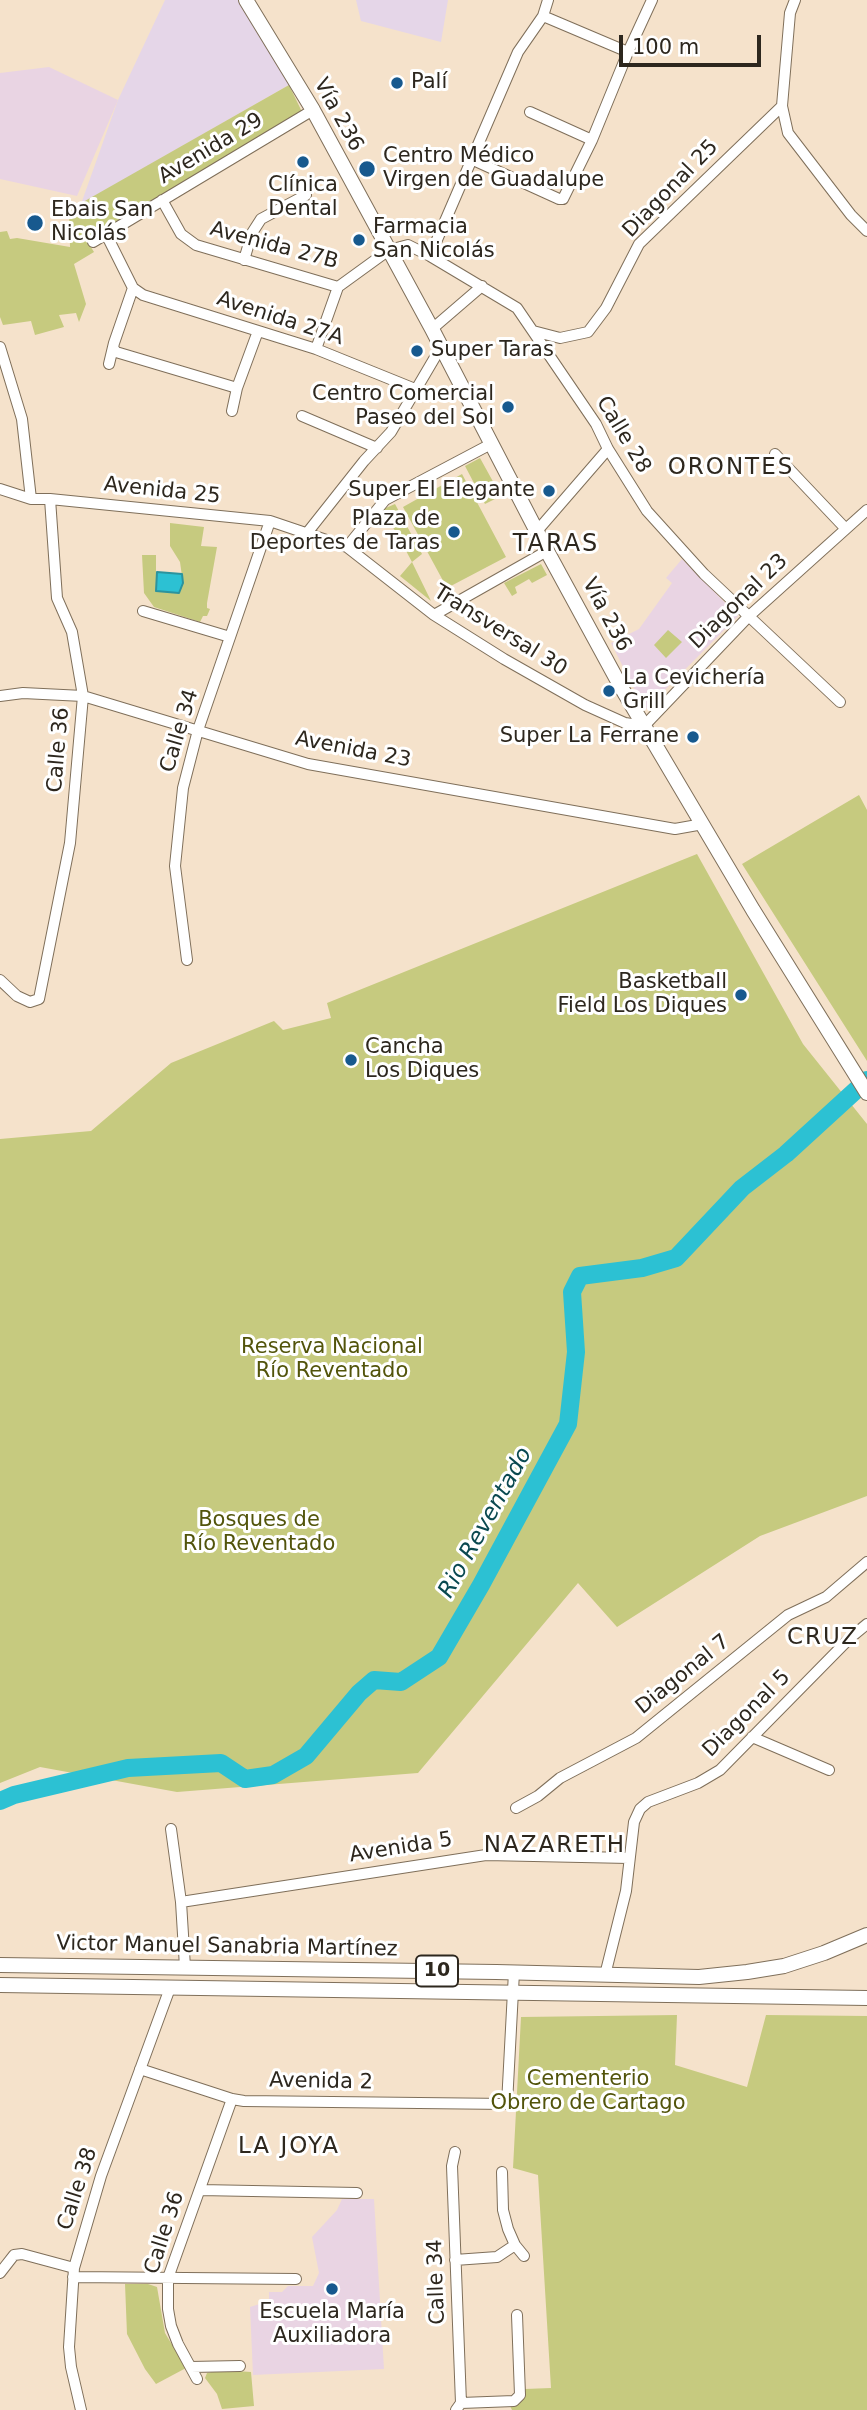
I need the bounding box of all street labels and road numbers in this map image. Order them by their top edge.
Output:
street label: Vía 236 [308,74,368,156]
street label: Avenida 29 [154,108,268,190]
street label: Diagonal 25 [618,135,724,243]
street label: Avenida 27B [207,217,341,275]
street label: Avenida 27A [214,287,346,351]
street label: Calle 28 [590,392,656,478]
street label: Avenida 25 [102,472,222,510]
street label: Diagonal 23 [685,549,793,655]
street label: Vía 236 [576,574,636,656]
street label: Transversal 30 [429,580,571,682]
street label: Calle 34 [155,686,205,776]
street label: Calle 36 [43,706,75,794]
street label: Avenida 23 [293,726,413,774]
street label: Diagonal 7 [631,1630,735,1720]
street label: Diagonal 5 [698,1665,796,1763]
street label: Avenida 5 [348,1827,454,1869]
street label: Victor Manuel Sanabria Martínez [56,1931,398,1963]
road number: 10 [416,1955,458,1986]
street label: Avenida 2 [269,2068,373,2096]
street label: Calle 38 [53,2144,103,2234]
street label: Calle 36 [140,2188,190,2278]
street label: Calle 34 [423,2239,451,2325]

